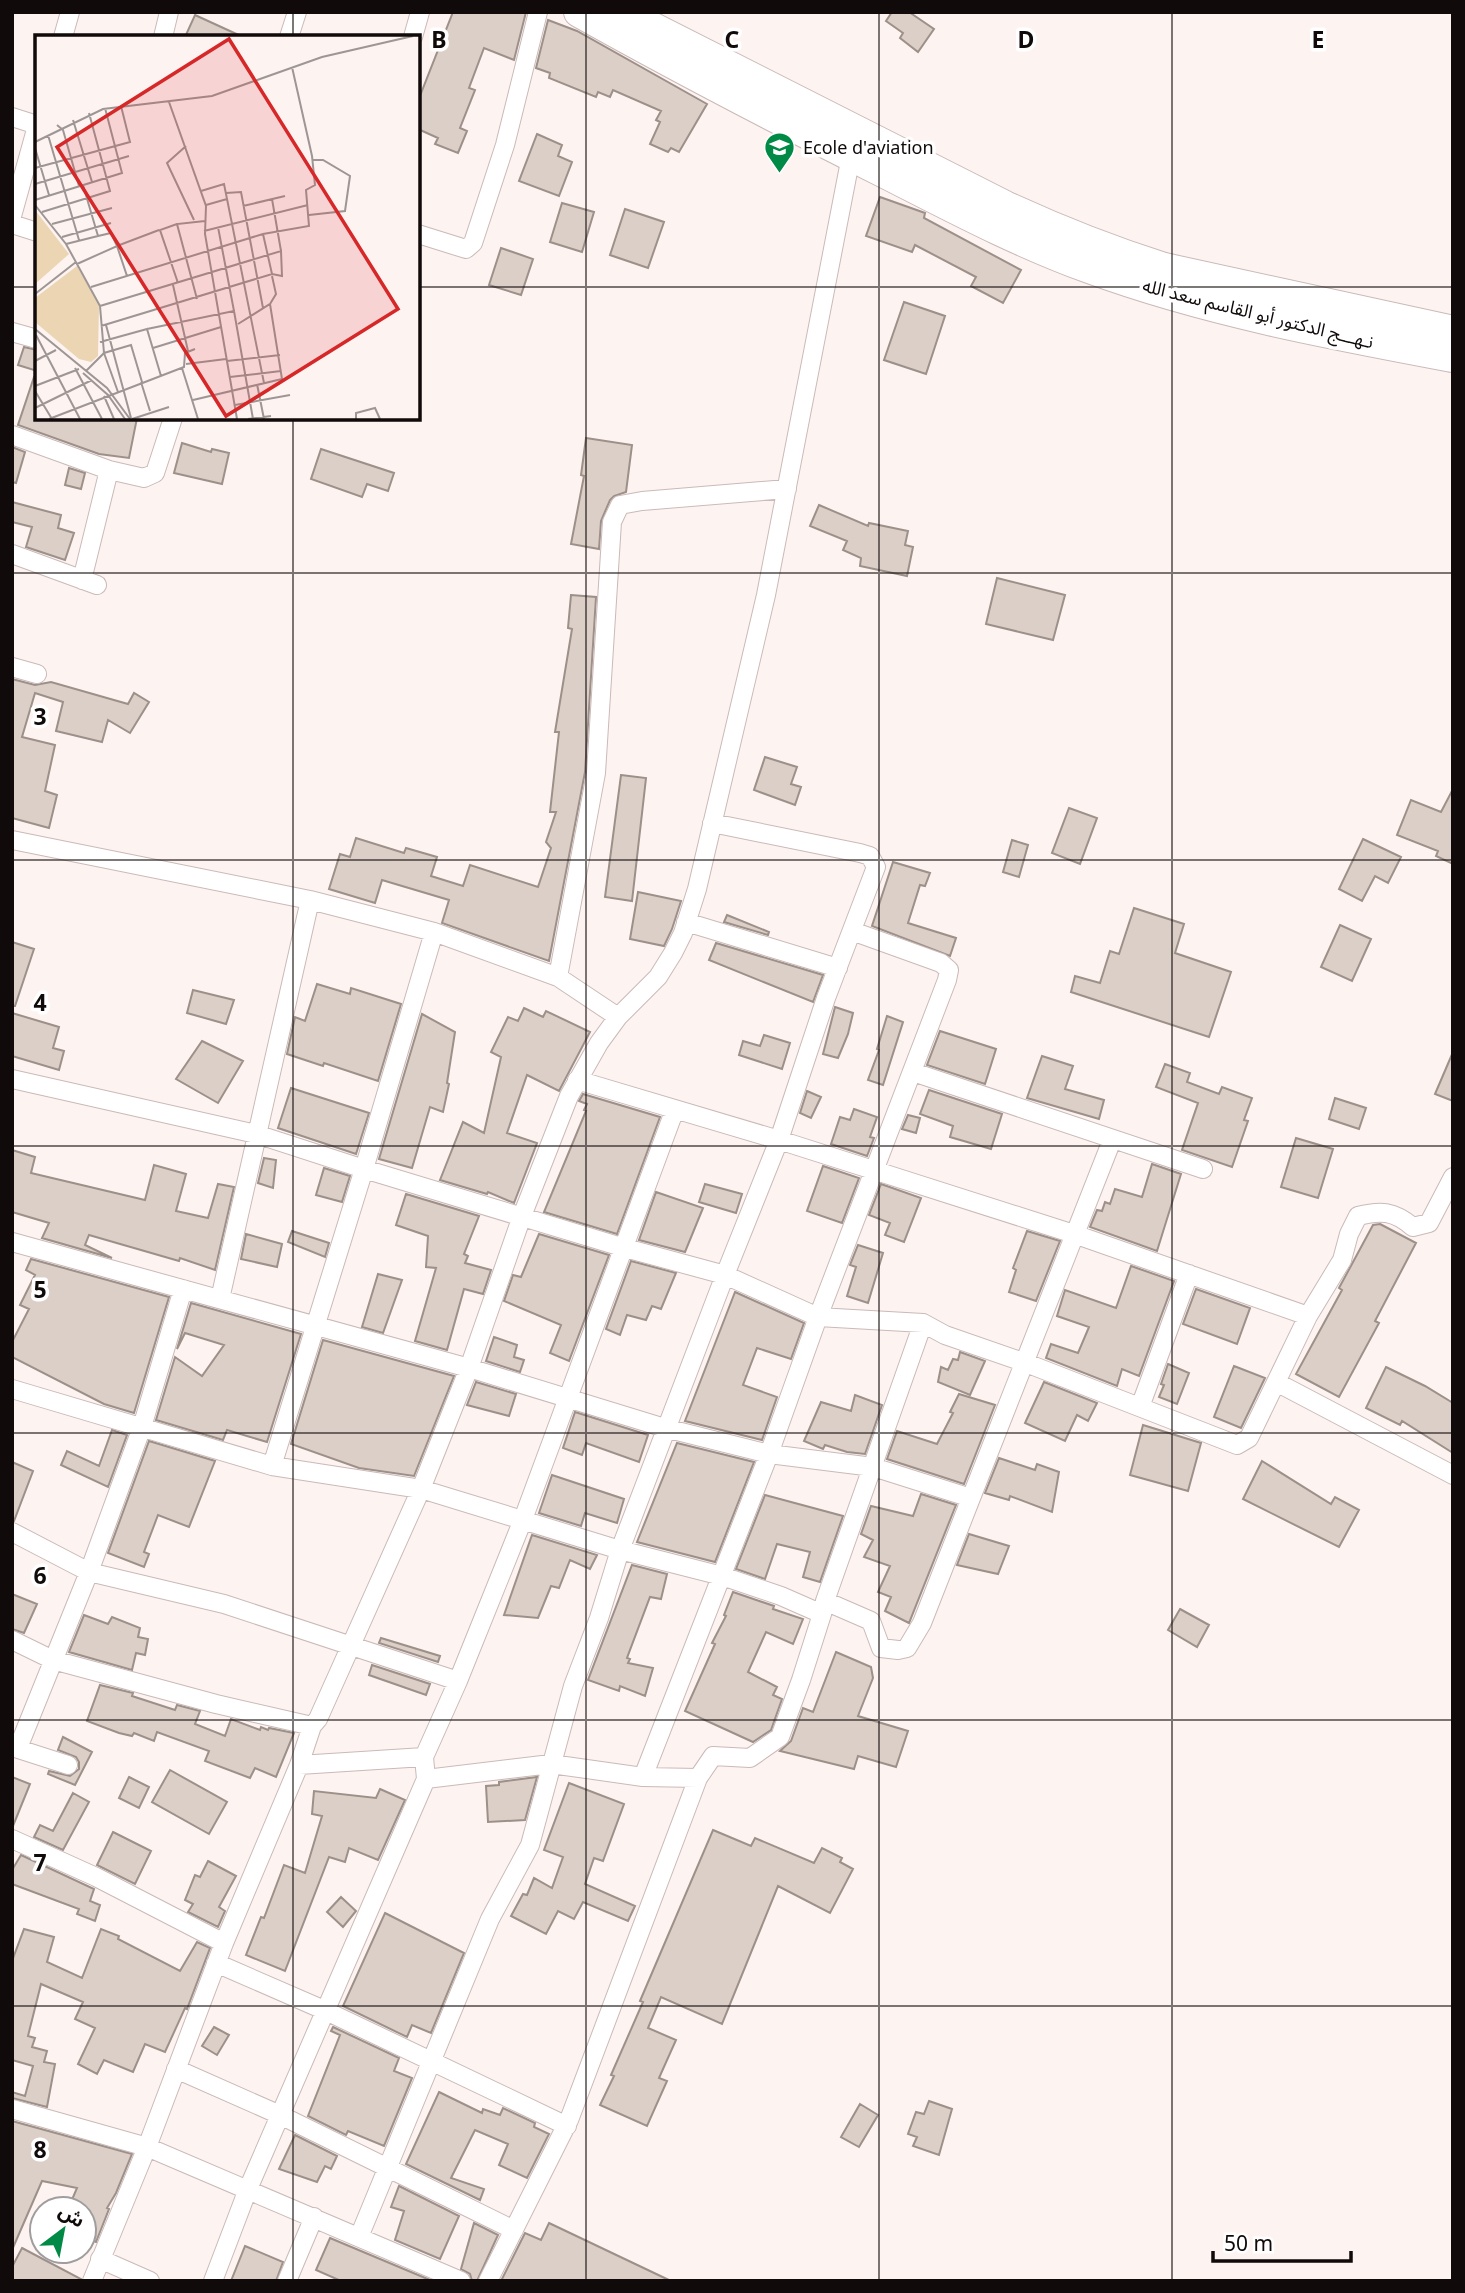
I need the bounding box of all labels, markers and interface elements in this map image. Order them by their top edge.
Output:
text: B [431,23,447,55]
text: C [725,23,740,55]
text: D [1018,23,1034,55]
text: E [1312,23,1324,55]
inset map [35,35,420,420]
school or university icon: Ecole d'aviation [763,131,797,175]
place label: Ecole d'aviation [803,135,934,159]
street label: نـهـــج الدكتور أبو القاسم سعد الله [1140,273,1376,355]
text: 3 [33,700,47,732]
text: 4 [33,986,47,1018]
text: 5 [33,1273,47,1305]
text: 6 [33,1559,47,1591]
text: 7 [33,1846,47,1878]
text: 8 [33,2133,47,2165]
north arrow [28,2195,98,2265]
text: ش [54,2198,90,2234]
scale bar [1213,2220,1351,2264]
text: 50 m [1224,2229,1273,2257]

